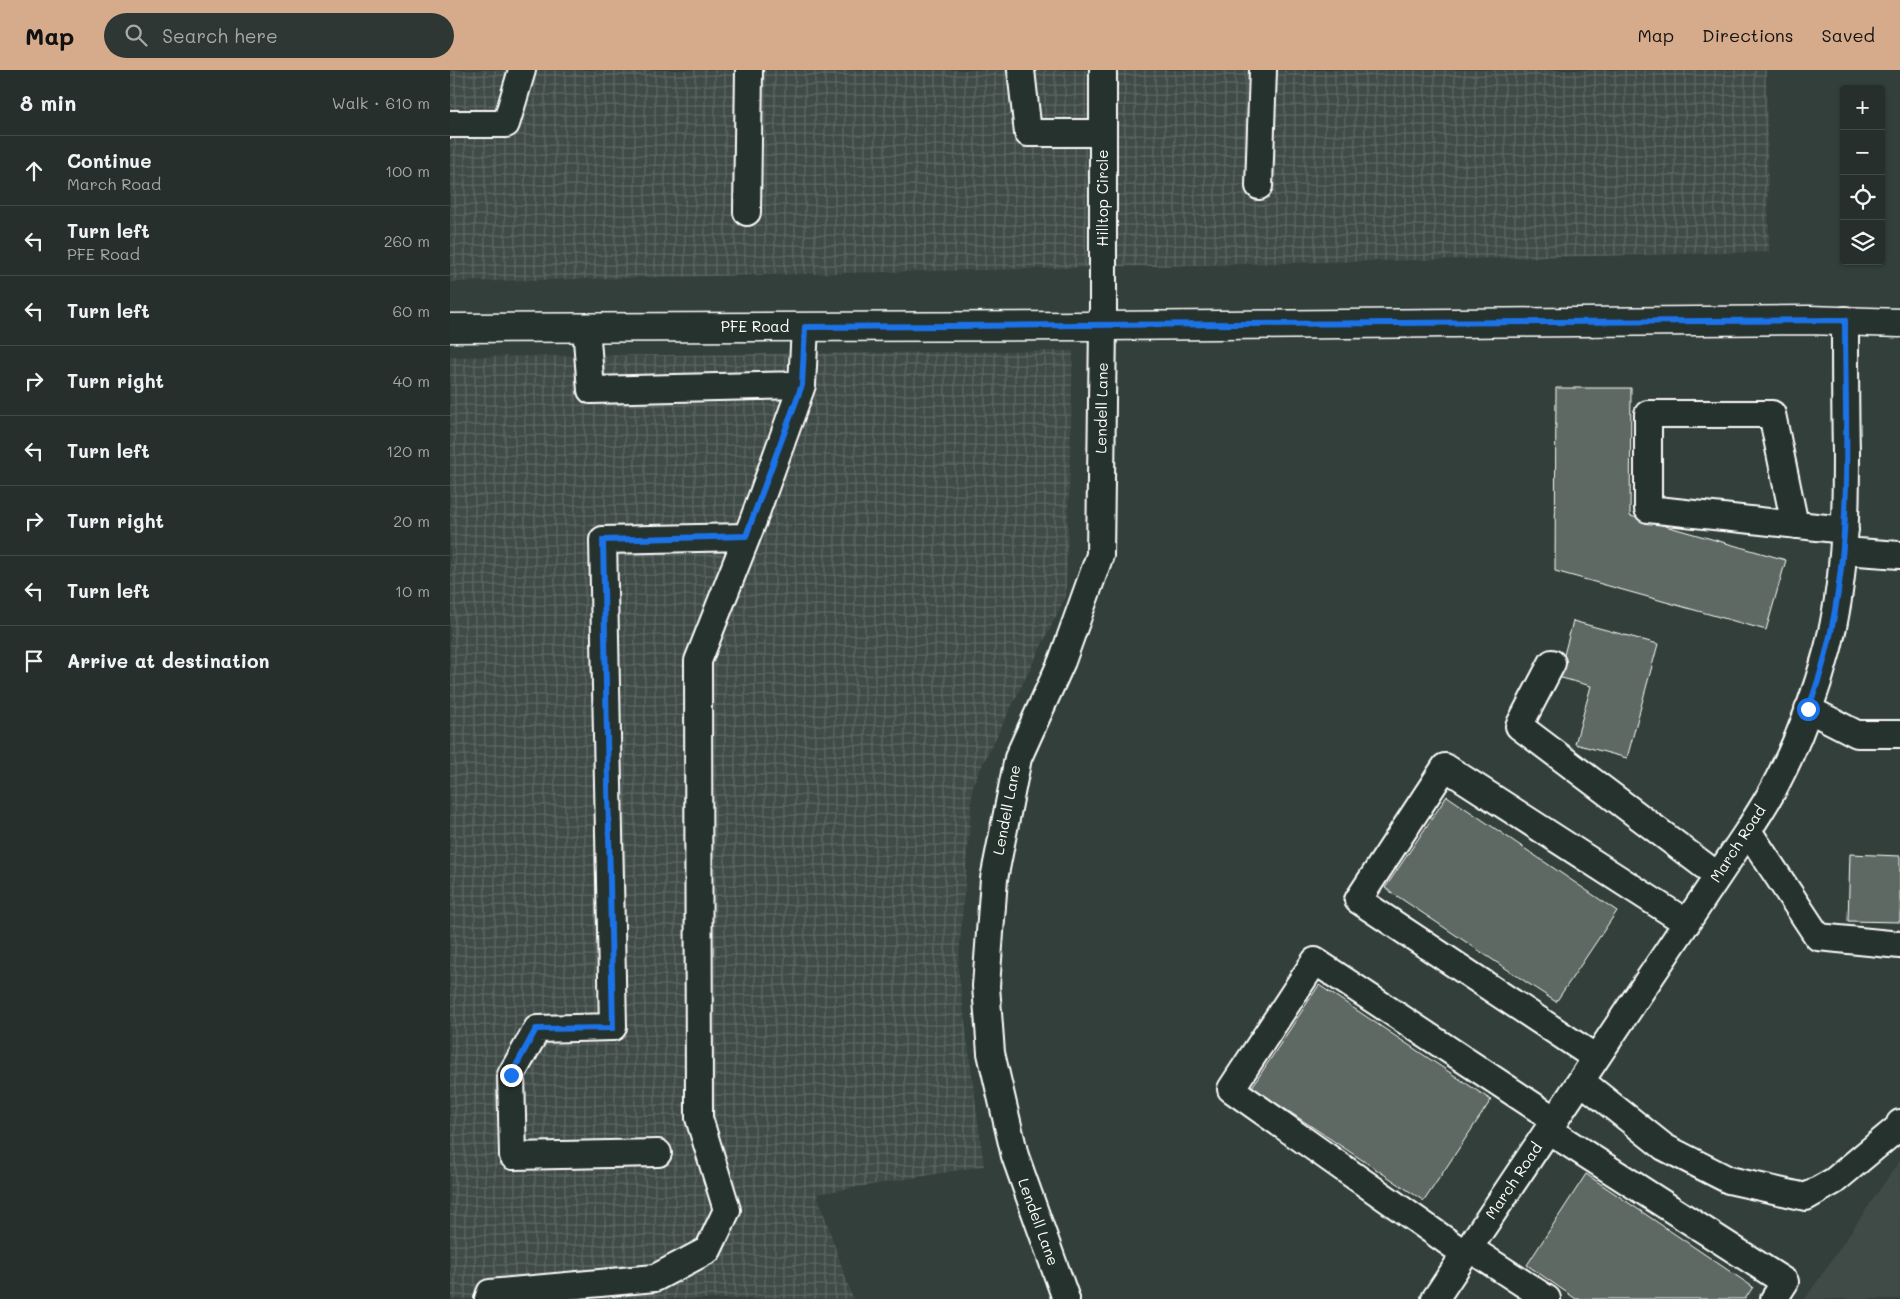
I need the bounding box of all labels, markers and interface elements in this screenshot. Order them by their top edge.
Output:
search box [104,13,454,58]
text: Map [25,20,74,51]
icon: search [122,21,150,49]
text: Search here [162,23,278,48]
text: Map [1637,23,1674,47]
text: Directions [1702,23,1794,47]
text: Saved [1822,23,1875,47]
map controls [1840,85,1885,265]
button: + [1840,85,1885,130]
text: 8 min [20,89,76,116]
text: Walk · 610 m [332,92,430,113]
button: − [1840,130,1885,175]
text: Continue [67,148,152,173]
street label: Hilltop Circle [1092,149,1112,247]
icon: ahead [20,157,48,185]
text: 100 m [385,160,430,181]
text: March Road [67,173,161,194]
button: locate [1840,175,1885,220]
text: Turn left [67,218,150,243]
button: layers [1840,220,1885,265]
icon: left [20,227,48,255]
text: 260 m [384,230,430,251]
text: PFE Road [67,243,140,264]
icon: left [20,297,48,325]
text: Turn left [67,298,150,323]
text: 60 m [393,300,430,321]
street label: PFE Road [721,316,789,336]
street label: Lendell Lane [1090,362,1112,454]
icon: right [20,367,48,395]
text: Turn right [67,368,164,393]
text: 40 m [393,370,430,391]
icon: left [20,437,48,465]
text: Turn left [67,438,150,463]
text: 120 m [386,440,430,461]
icon: right [20,507,48,535]
text: Turn right [67,508,164,533]
text: 20 m [393,510,430,531]
icon: left [20,577,48,605]
text: Turn left [67,578,150,603]
text: 10 m [395,580,430,601]
icon: arrive [20,647,48,675]
text: Arrive at destination [67,648,270,673]
route start [1797,698,1820,721]
street label: Lendell Lane [987,763,1025,857]
street label: March Road [1705,801,1770,886]
route end [500,1064,523,1087]
street label: March Road [1480,1138,1546,1223]
street label: Lendell Lane [1014,1175,1064,1268]

